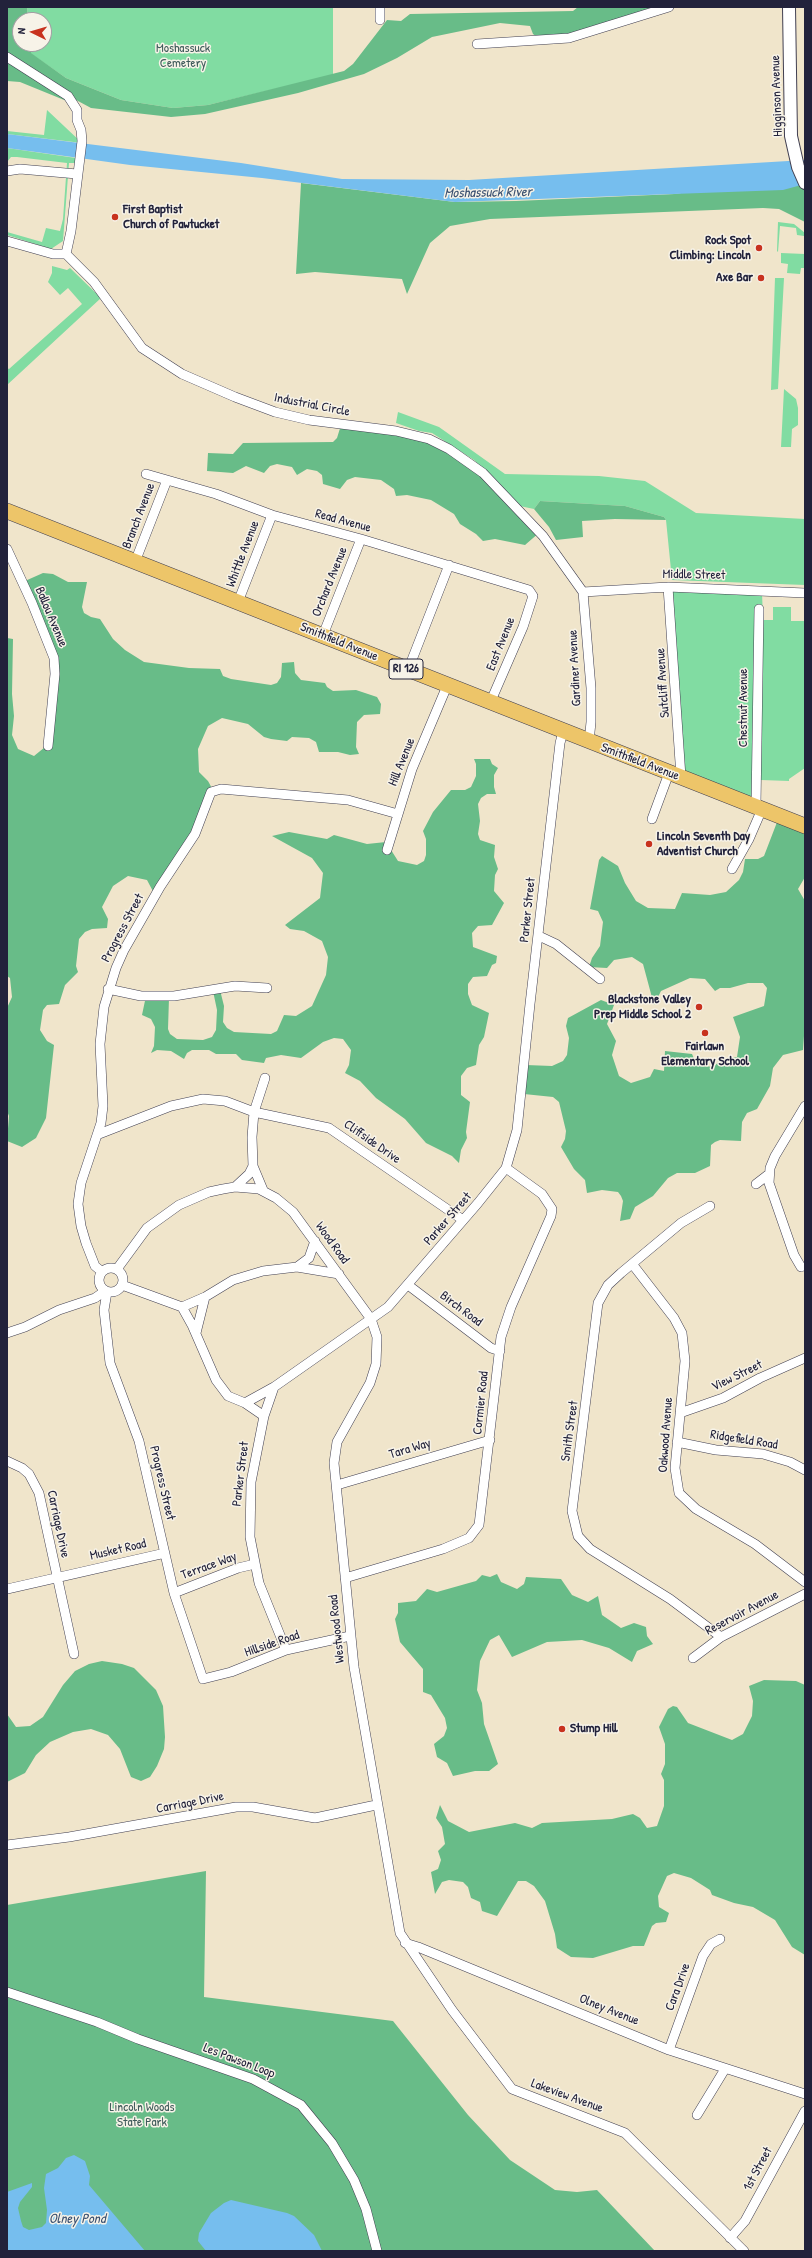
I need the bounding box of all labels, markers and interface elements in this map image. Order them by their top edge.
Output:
north arrow [12,12,52,52]
text: N [14,28,28,35]
park label: Moshassuck Cemetery [156,41,210,72]
street label: Higginson Avenue [768,55,786,137]
water label: Moshassuck River [444,184,532,202]
place label: First Baptist Church of Pawtucket [123,202,219,233]
marker: First Baptist Church of Pawtucket [110,212,120,222]
place label: Rock Spot Climbing: Lincoln [669,233,751,264]
marker: Rock Spot Climbing: Lincoln [754,243,764,253]
place label: Axe Bar [716,270,753,286]
marker: Axe Bar [756,273,766,283]
street label: Industrial Circle [273,390,351,420]
street label: Branch Avenue [119,481,159,551]
street label: Read Avenue [313,506,373,536]
street label: Whittle Avenue [223,519,263,589]
street label: Orchard Avenue [309,545,351,619]
street label: Middle Street [663,567,725,583]
street label: Ballou Avenue [31,585,71,649]
street label: East Avenue [483,615,519,673]
street label: Smithfield Avenue [298,619,380,665]
street label: Gardiner Avenue [565,629,585,707]
street label: Sutcliff Avenue [653,648,673,718]
road number: RI 126 [389,659,423,679]
street label: Chestnut Avenue [736,669,752,747]
street label: Hill Avenue [385,736,419,788]
street label: Smithfield Avenue [599,740,681,784]
place label: Lincoln Seventh Day Adventist Church [657,829,750,860]
marker: Lincoln Seventh Day Adventist Church [644,839,654,849]
street label: Parker Street [517,877,539,943]
street label: Progress Street [98,891,148,965]
place label: Blackstone Valley Prep Middle School 2 [594,992,691,1023]
marker: Blackstone Valley Prep Middle School 2 [694,1002,704,1012]
marker: Fairlawn Elementary School [700,1028,710,1038]
place label: Fairlawn Elementary School [661,1039,749,1070]
street label: Cliffside Drive [341,1117,403,1167]
street label: Parker Street [421,1189,475,1249]
street label: Wood Road [312,1219,352,1267]
street label: Birch Road [437,1288,485,1330]
street label: View Street [709,1357,765,1395]
street label: Cormier Road [470,1371,492,1435]
street label: Oakwood Avenue [656,1397,676,1473]
street label: Smith Street [558,1400,582,1462]
street label: Ridgefield Road [709,1427,779,1453]
street label: Tara Way [387,1435,433,1463]
street label: Parker Street [229,1441,253,1507]
street label: Progress Street [146,1444,178,1522]
street label: Carriage Drive [43,1489,73,1559]
street label: Musket Road [88,1536,148,1564]
street label: Terrace Way [179,1549,239,1583]
street label: Reservoir Avenue [703,1587,781,1639]
street label: Westwood Road [326,1594,348,1664]
street label: Hillside Road [242,1627,302,1661]
place label: Stump Hill [570,1721,618,1737]
marker: Stump Hill [557,1724,567,1734]
street label: Carriage Drive [155,1789,225,1817]
street label: Cara Drive [662,1961,694,2013]
street label: Olney Avenue [577,1991,641,2029]
street label: Les Pawson Loop [201,2040,277,2082]
street label: Lakeview Avenue [529,2076,605,2116]
park label: Lincoln Woods State Park [110,2100,174,2131]
street label: 1st Street [740,2144,776,2194]
water label: Olney Pond [49,2211,105,2227]

